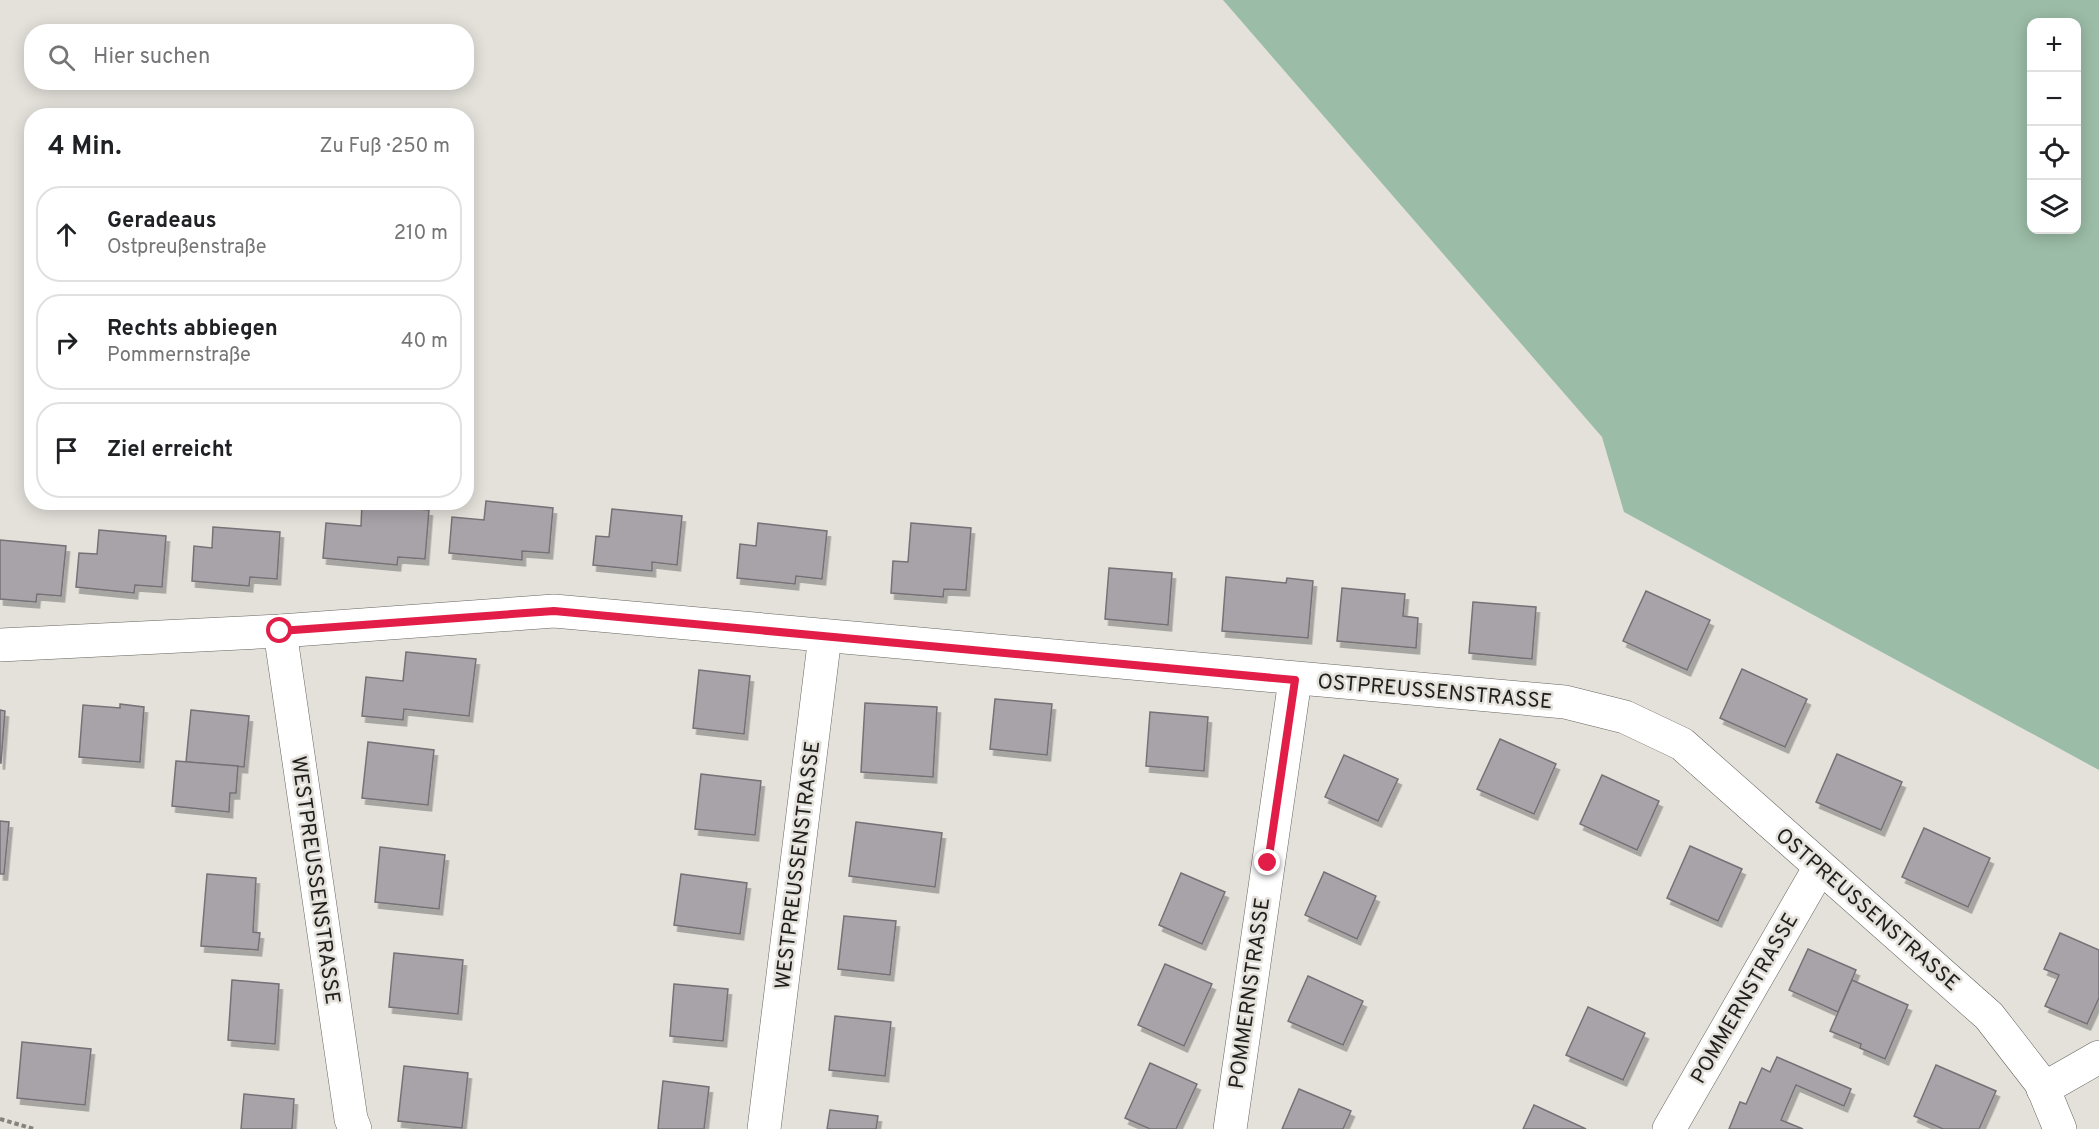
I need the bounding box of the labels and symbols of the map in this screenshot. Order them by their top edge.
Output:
route start [266,617,292,643]
street label: OSTPREUSSENSTRASSE [1316,669,1553,716]
street label: WESTPREUSSENSTRASSE [770,739,827,991]
street label: WESTPREUSSENSTRASSE [284,754,345,1006]
street label: OSTPREUSSENSTRASSE [1769,823,1965,998]
route end [1254,849,1280,875]
street label: POMMERNSTRASSE [1224,896,1277,1090]
street label: POMMERNSTRASSE [1685,909,1805,1089]

